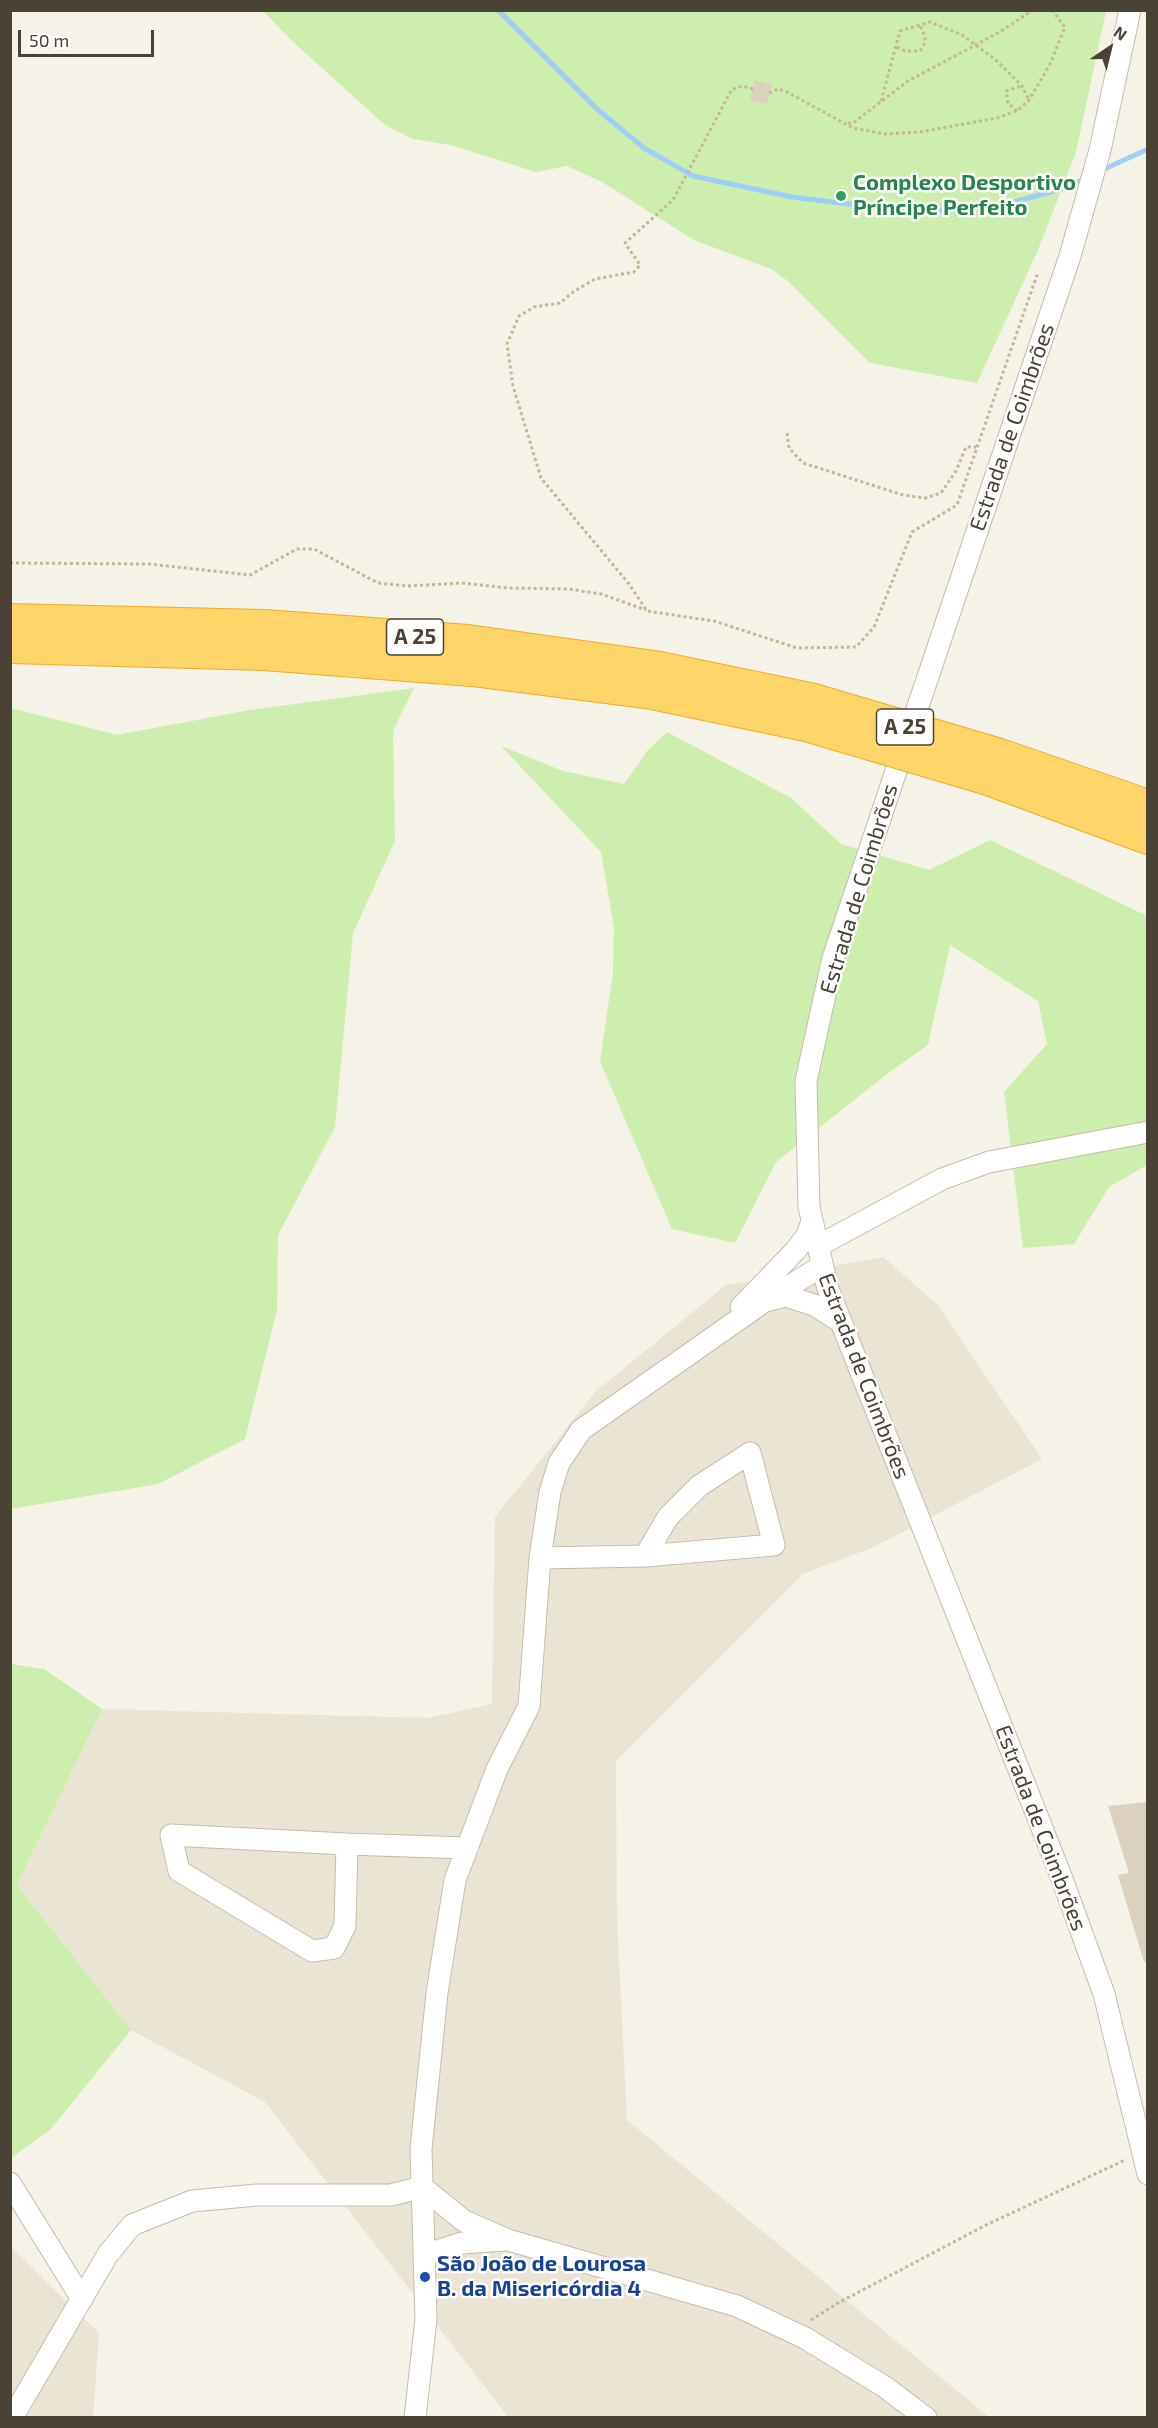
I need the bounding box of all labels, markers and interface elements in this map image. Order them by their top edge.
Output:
scale bar [21,18,158,56]
north arrow [1080,18,1140,78]
text: N [1110,22,1131,44]
text: 50 m [29,29,69,51]
place label: Complexo Desportivo Príncipe Perfeito [853,170,1076,222]
marker: Complexo Desportivo Príncipe Perfeito [834,189,848,203]
street label: Estrada de Coimbrões [964,320,1060,534]
road number: A 25 [386,619,444,655]
road number: A 25 [876,709,934,745]
street label: Estrada de Coimbrões [815,781,903,997]
street label: Estrada de Coimbrões [813,1270,915,1482]
street label: Estrada de Coimbrões [990,1722,1092,1934]
place label: São João de Lourosa B. da Misericórdia 4 [437,2251,646,2302]
marker: São João de Lourosa B. da Misericórdia 4 [418,2270,432,2284]

